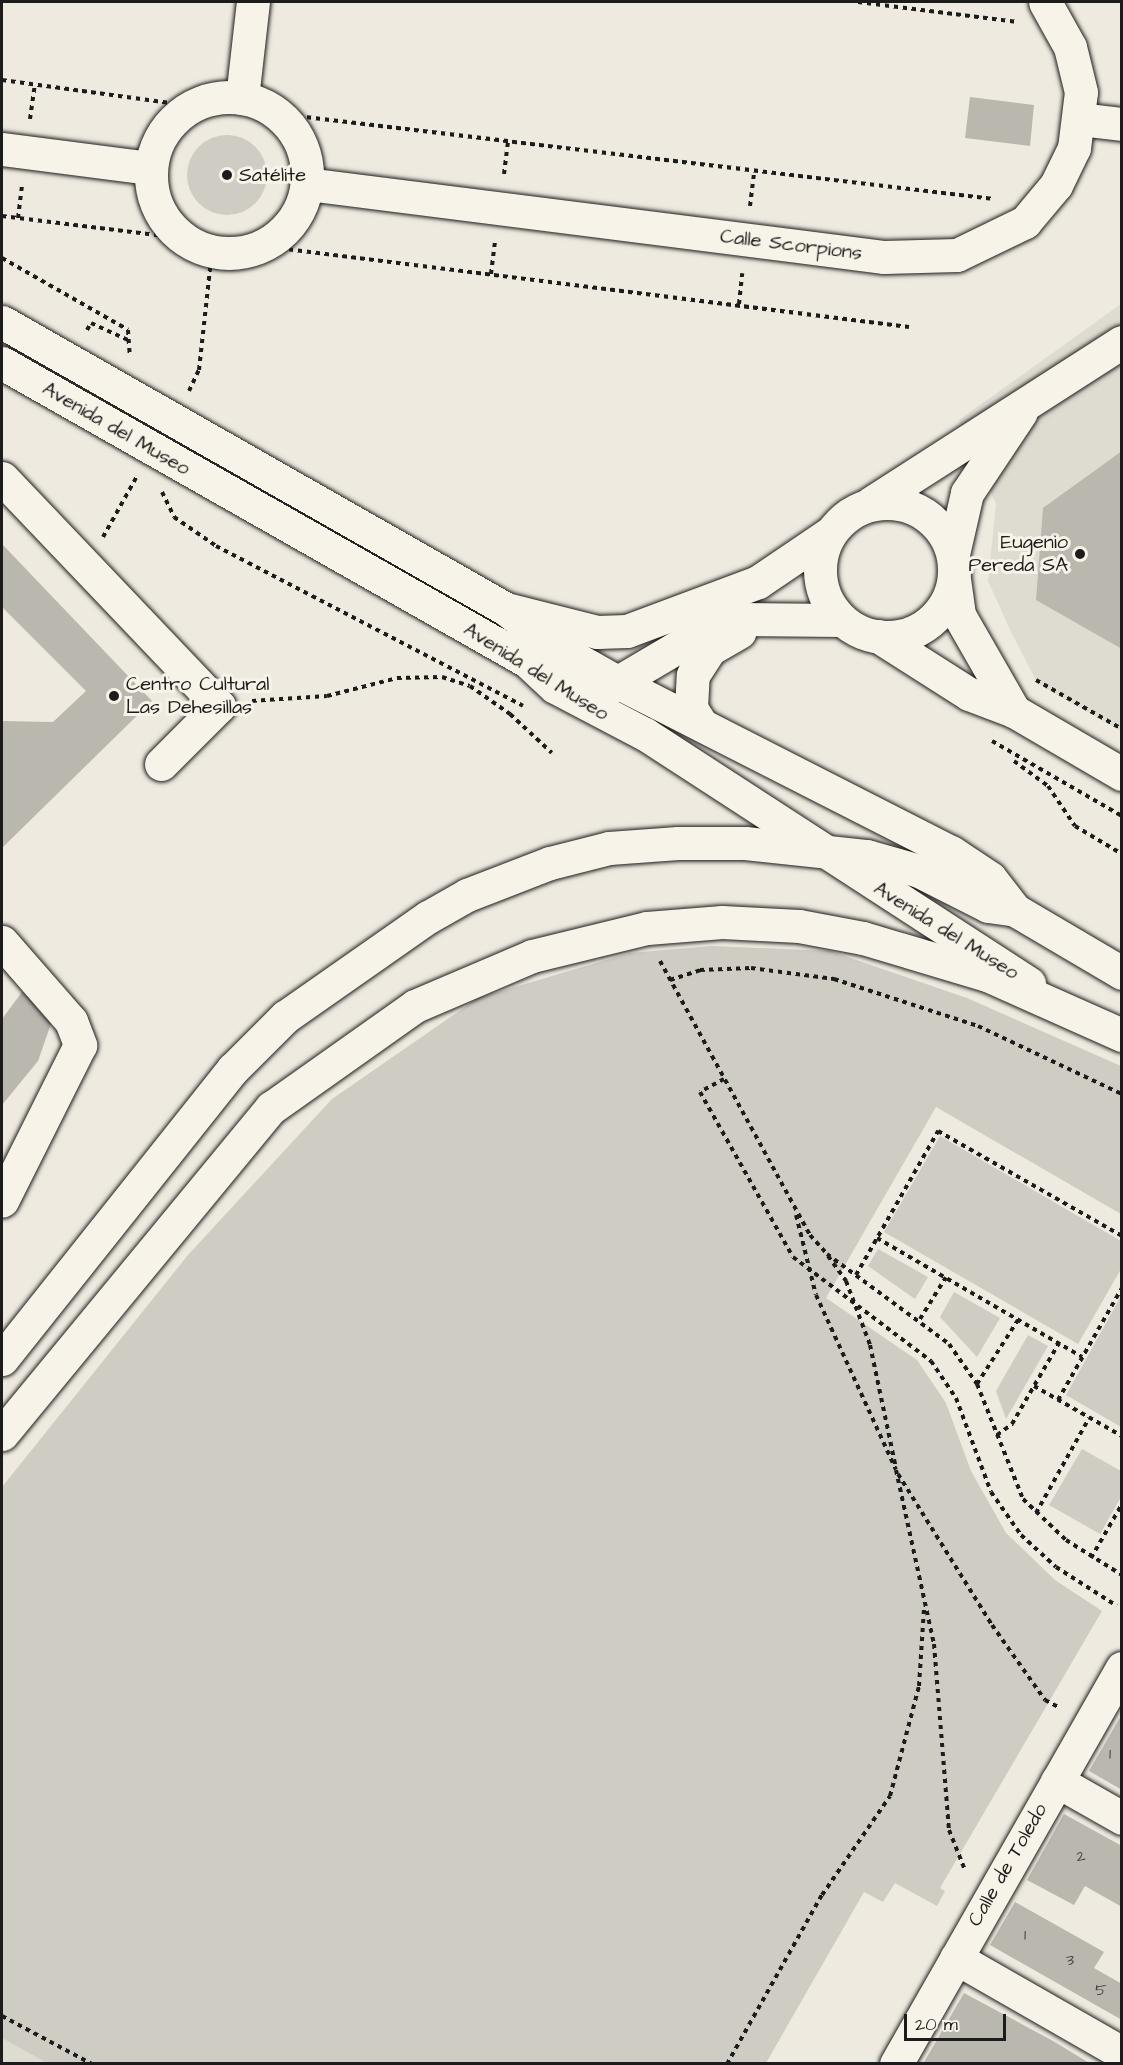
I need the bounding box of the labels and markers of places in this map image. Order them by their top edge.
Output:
place label: Satélite [239,163,306,187]
marker: Satélite [220,168,234,182]
place label: Eugenio Pereda SA [968,530,1068,577]
marker: Eugenio Pereda SA [1073,547,1087,561]
place label: Centro Cultural Las Dehesillas [126,672,269,719]
marker: Centro Cultural Las Dehesillas [107,689,121,703]

